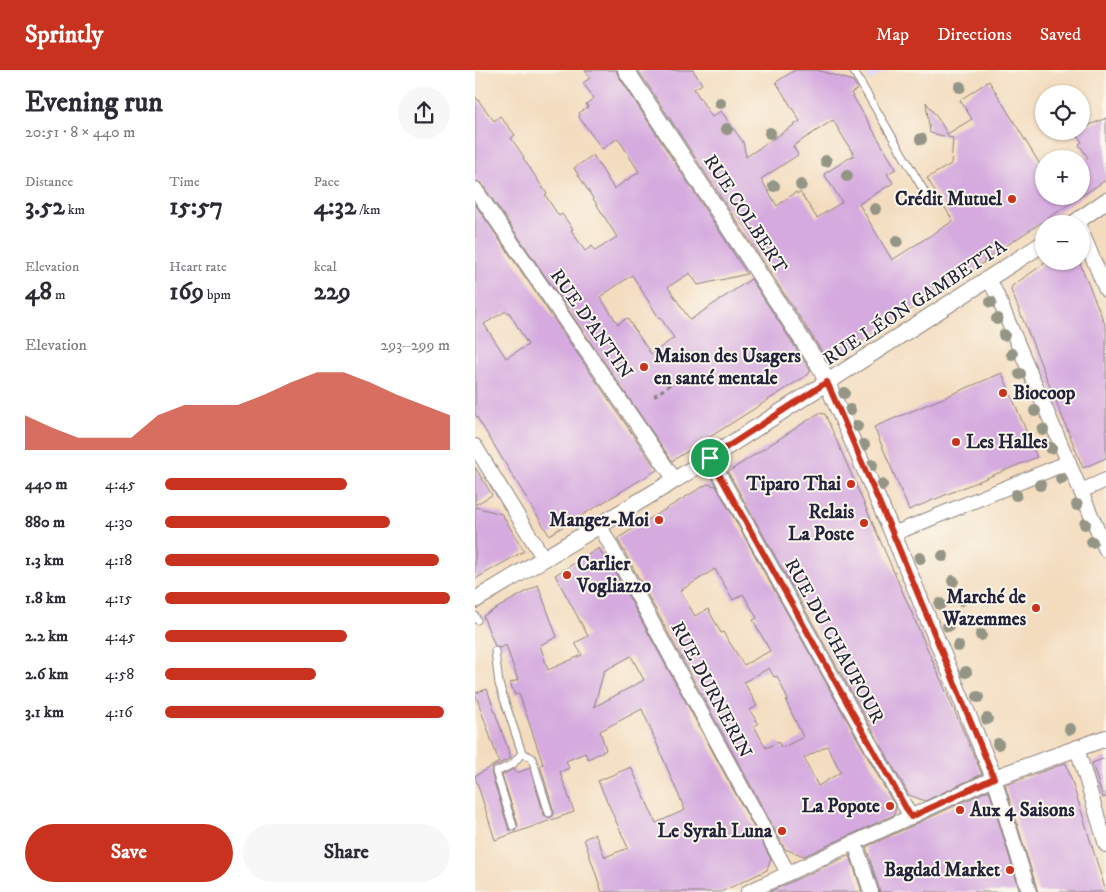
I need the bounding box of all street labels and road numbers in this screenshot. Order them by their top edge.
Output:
street label: RUE COLBERT [698,150,792,278]
street label: RUE LÉON GAMBETTA [819,234,1012,371]
street label: RUE D'ANTIN [545,265,637,383]
street label: RUE DU CHAUFOUR [779,555,889,728]
street label: RUE DURNERIN [665,618,757,762]

